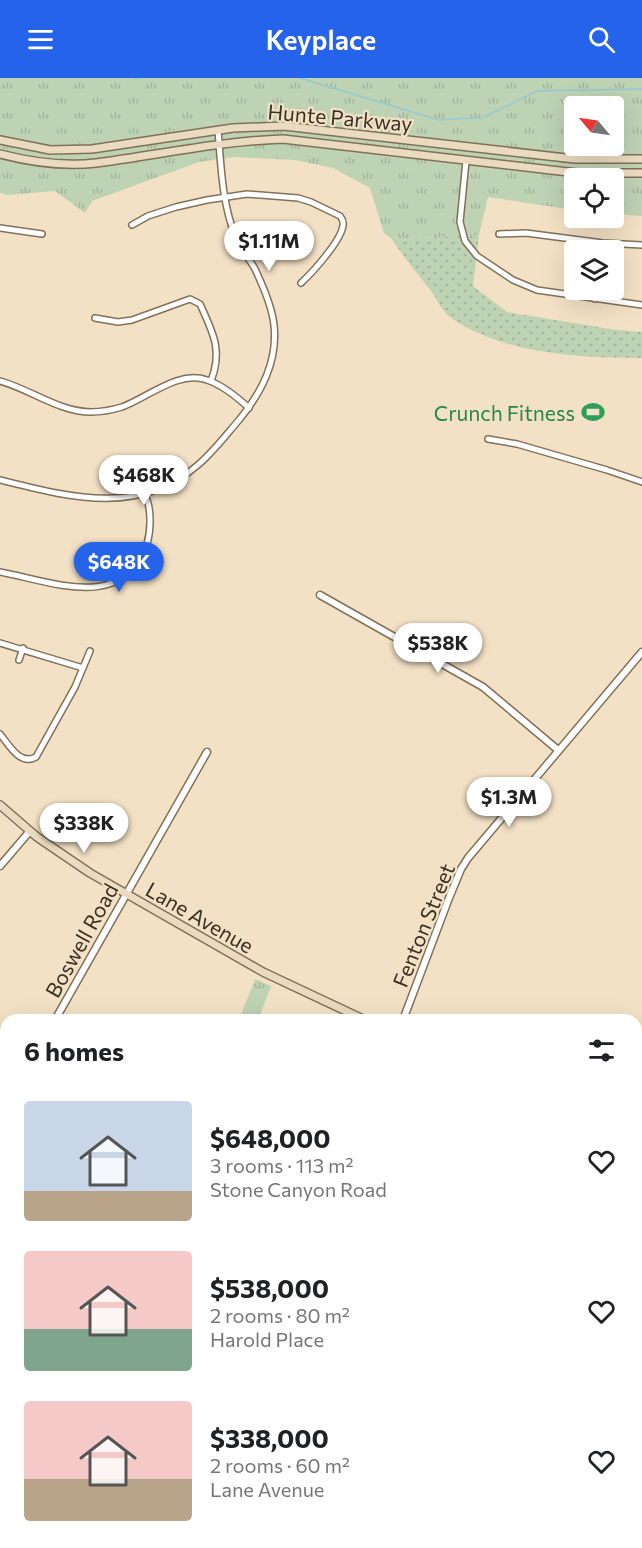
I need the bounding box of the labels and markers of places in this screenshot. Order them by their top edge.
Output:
pin: $1.11M [220,221,318,272]
sports icon: Crunch Fitness [580,399,606,425]
place label: Crunch Fitness [434,400,575,425]
pin: $468K [102,455,186,506]
pin: $648K [77,542,161,593]
pin: $538K [396,623,480,674]
pin: $1.3M [467,777,551,828]
pin: $338K [42,803,126,854]

